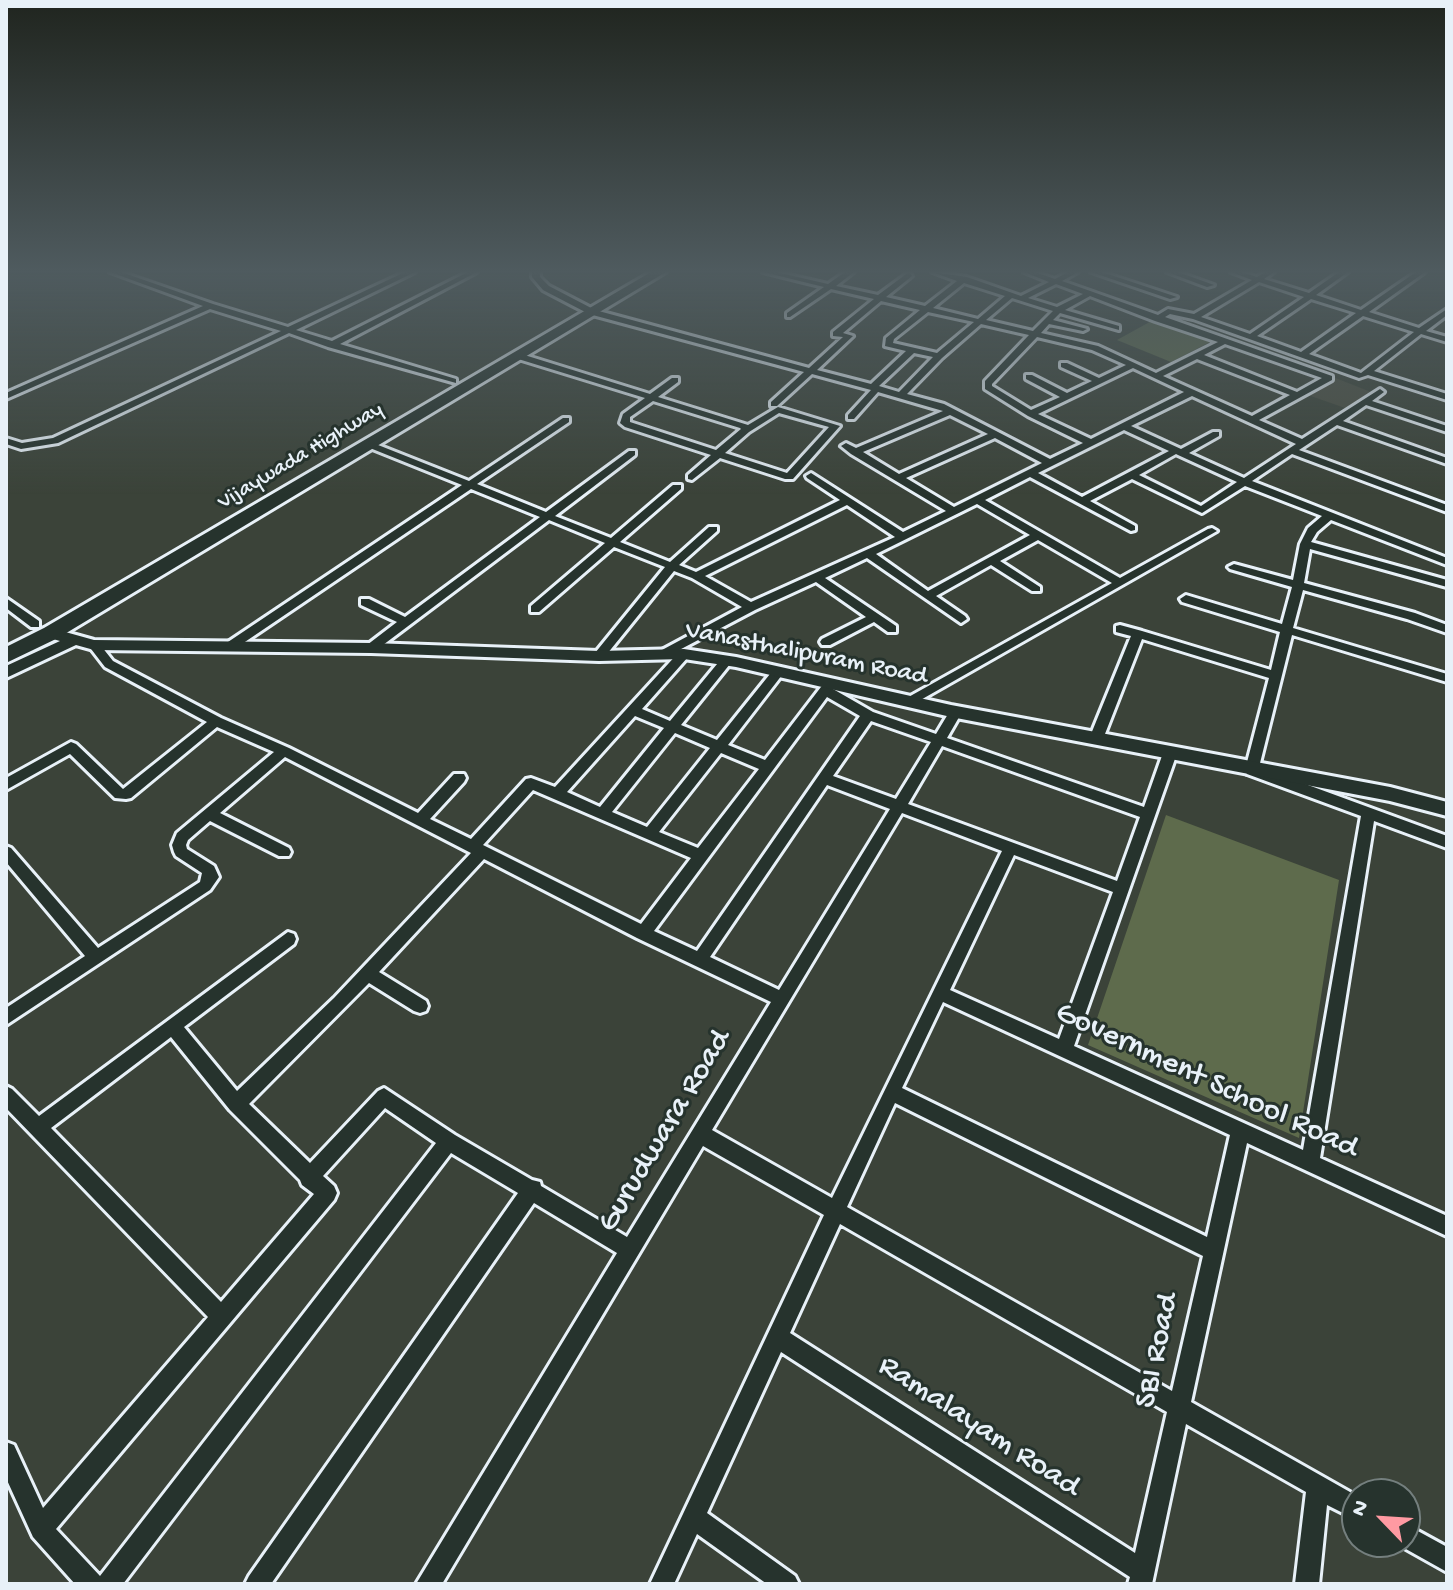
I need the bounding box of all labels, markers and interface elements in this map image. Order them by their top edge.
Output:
street label: Vijaywada Highway [214,397,388,517]
street label: Vanasthalipuram Road [682,616,930,694]
street label: Government School Road [1048,995,1364,1169]
street label: Gurudwara Road [590,1024,742,1240]
street label: SBI Road [1128,1290,1190,1412]
street label: Ramalayam Road [870,1348,1086,1508]
north arrow [1341,1478,1421,1558]
text: N [1346,1497,1376,1521]

